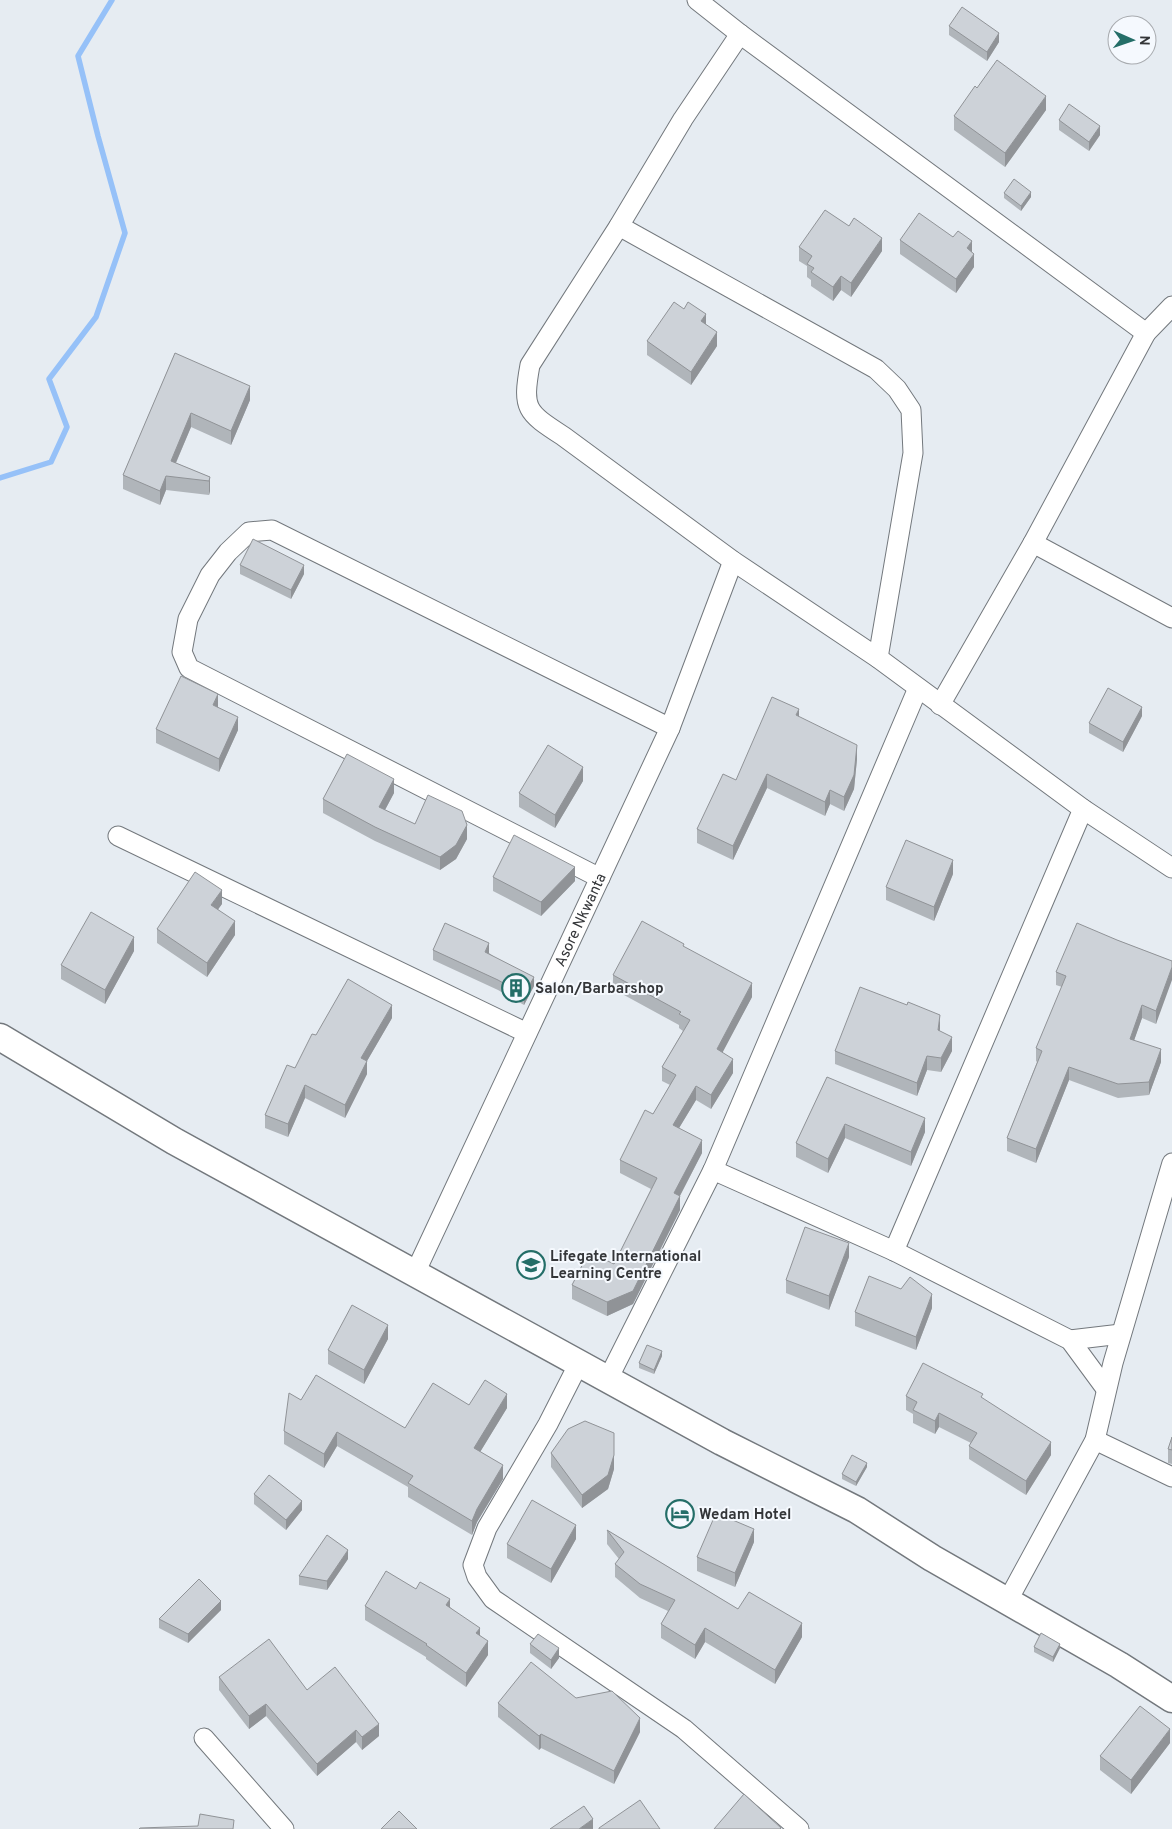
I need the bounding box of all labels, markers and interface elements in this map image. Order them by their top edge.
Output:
north arrow [1107,15,1157,65]
text: N [1135,35,1152,46]
street label: Asore Nkwanta [552,871,612,970]
building icon: Salon/Barbarshop [501,973,531,1003]
place label: Salon/Barbarshop [535,980,664,999]
place label: Lifegate International Learning Centre [550,1248,701,1284]
school or university icon: Lifegate International Learning Centre [516,1250,546,1280]
hotel icon: Wedam Hotel [665,1499,695,1529]
place label: Wedam Hotel [699,1506,791,1525]

